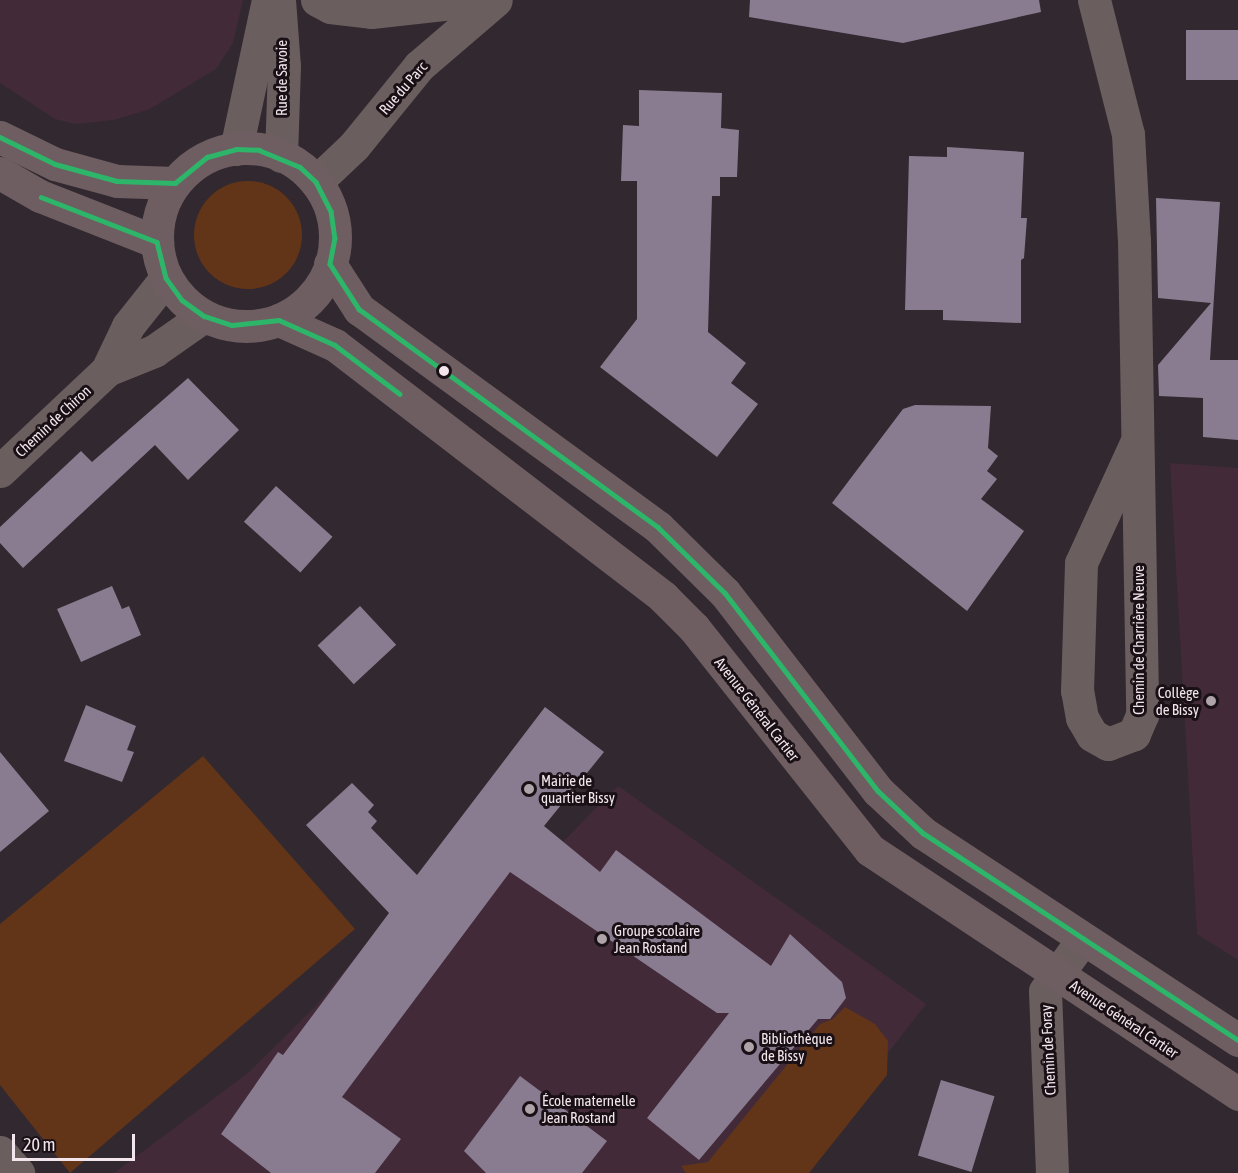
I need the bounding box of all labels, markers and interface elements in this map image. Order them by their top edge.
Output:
street label: Rue de Savoie [273,40,291,116]
street label: Rue du Parc [375,58,431,118]
unlabelled marker [438,365,450,377]
street label: Chemin de Chiron [12,381,94,461]
street label: Chemin de Charrière Neuve [1130,565,1148,715]
street label: Avenue Général Cartier [711,654,803,764]
place label: Collège de Bissy [1156,683,1199,718]
marker: Collège de Bissy [1204,694,1218,708]
place label: Mairie de quartier Bissy [541,771,615,806]
marker: Mairie de quartier Bissy [522,782,536,796]
place label: Groupe scolaire Jean Rostand [614,921,700,956]
marker: Groupe scolaire Jean Rostand [595,932,609,946]
street label: Avenue Général Cartier [1067,976,1181,1062]
street label: Chemin de Foray [1037,1004,1059,1096]
place label: Bibliothèque de Bissy [761,1029,833,1064]
marker: Bibliothèque de Bissy [742,1040,756,1054]
place label: École maternelle Jean Rostand [542,1091,636,1126]
marker: École maternelle Jean Rostand [523,1102,537,1116]
scale bar [15,1122,138,1160]
text: 20 m [23,1134,55,1155]

